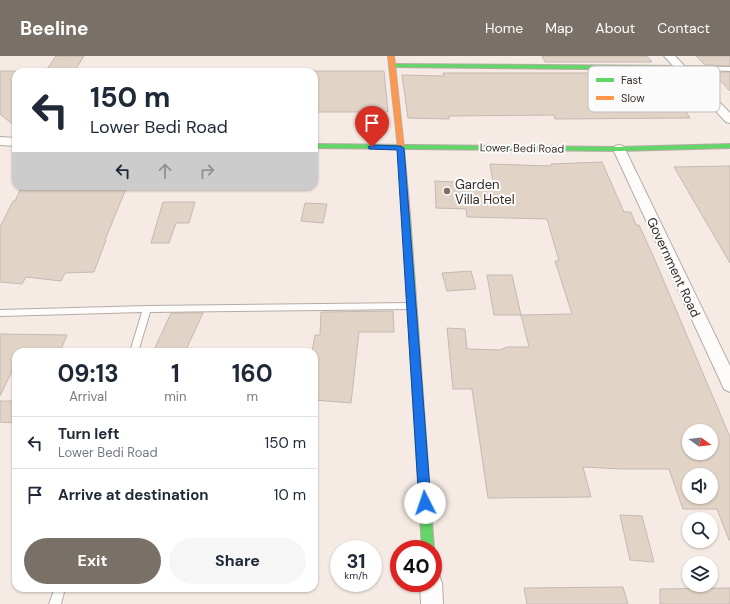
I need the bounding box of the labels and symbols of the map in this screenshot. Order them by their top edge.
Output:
legend [588,66,720,112]
text: Fast [621,73,642,87]
text: Slow [621,91,645,105]
pin [355,106,389,147]
street label: Lower Bedi Road [480,140,564,156]
place label: Garden Villa Hotel [455,176,515,208]
marker: Garden Villa Hotel [442,186,452,196]
street label: Government Road [643,214,704,320]
north arrow [682,424,718,460]
position arrow [404,482,446,524]
speed limit sign: 40 [390,540,442,592]

